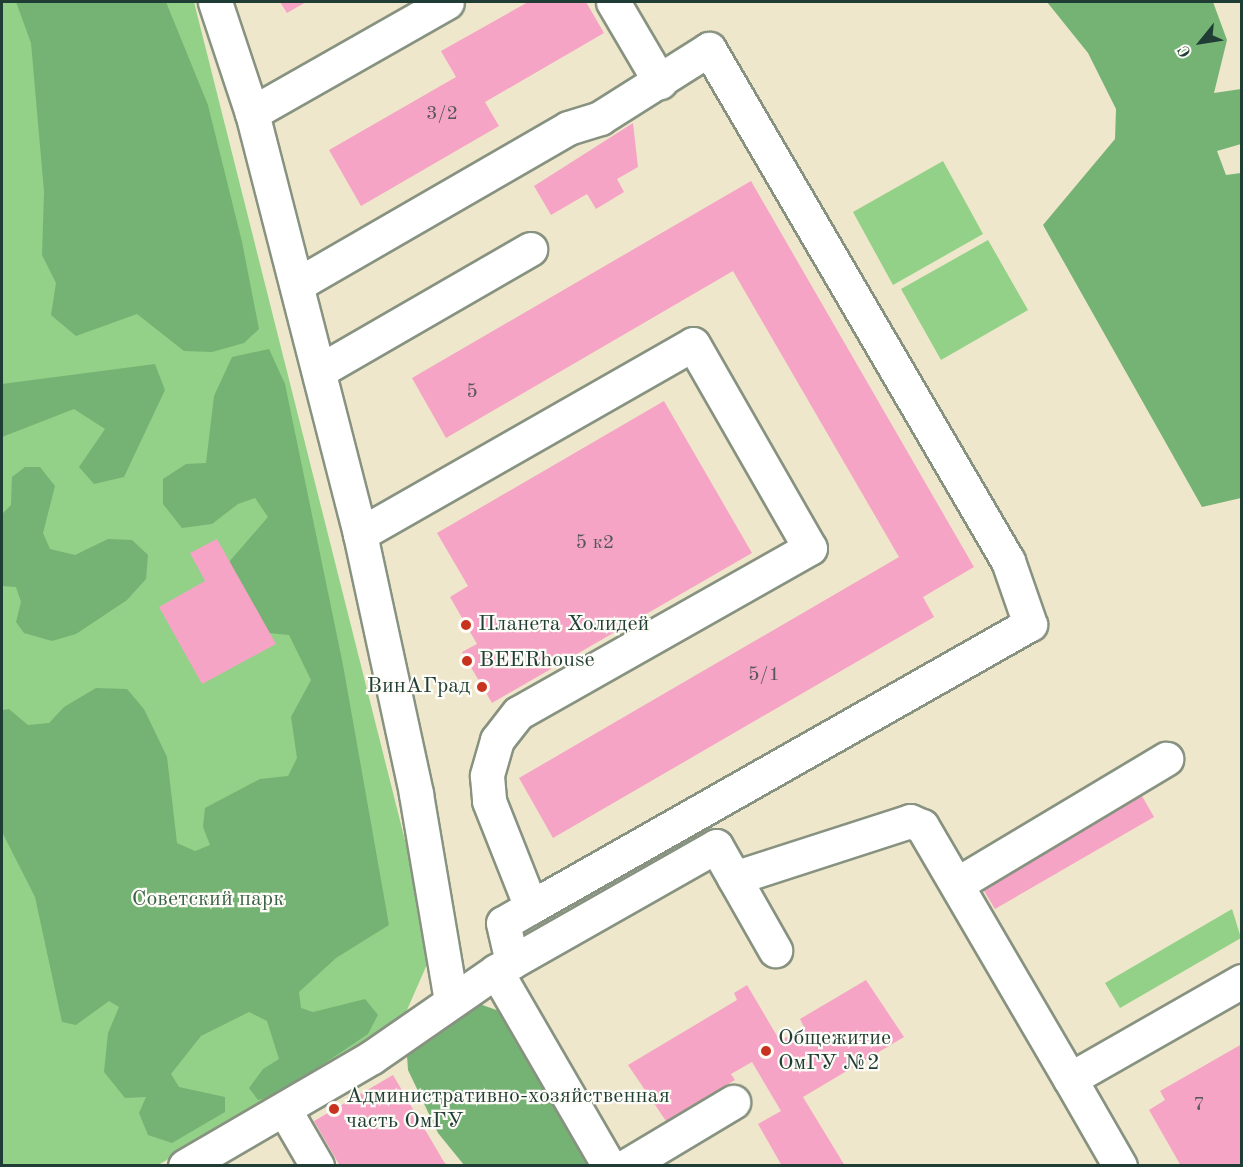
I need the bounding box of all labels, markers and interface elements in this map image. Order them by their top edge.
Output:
north arrow [1171,12,1231,72]
text: С [1176,42,1195,60]
house number: 3/2 [426,102,458,126]
house number: 5 [466,380,478,404]
house number: 5 к2 [576,531,614,555]
place label: Планета Холидей [478,612,649,638]
marker: Планета Холидей [459,618,473,632]
place label: BEERhouse [479,648,595,674]
marker: BEERhouse [460,654,474,668]
house number: 5/1 [748,663,780,687]
place label: ВинАГрад [367,674,470,700]
marker: ВинАГрад [475,680,489,694]
park label: Советский парк [132,887,284,913]
place label: Общежитие ОмГУ №2 [778,1025,891,1076]
marker: Общежитие ОмГУ №2 [759,1044,773,1058]
place label: Административно-хозяйственная часть ОмГУ [346,1083,670,1134]
house number: 7 [1193,1093,1205,1117]
marker: Административно-хозяйственная часть ОмГУ [327,1102,341,1116]

